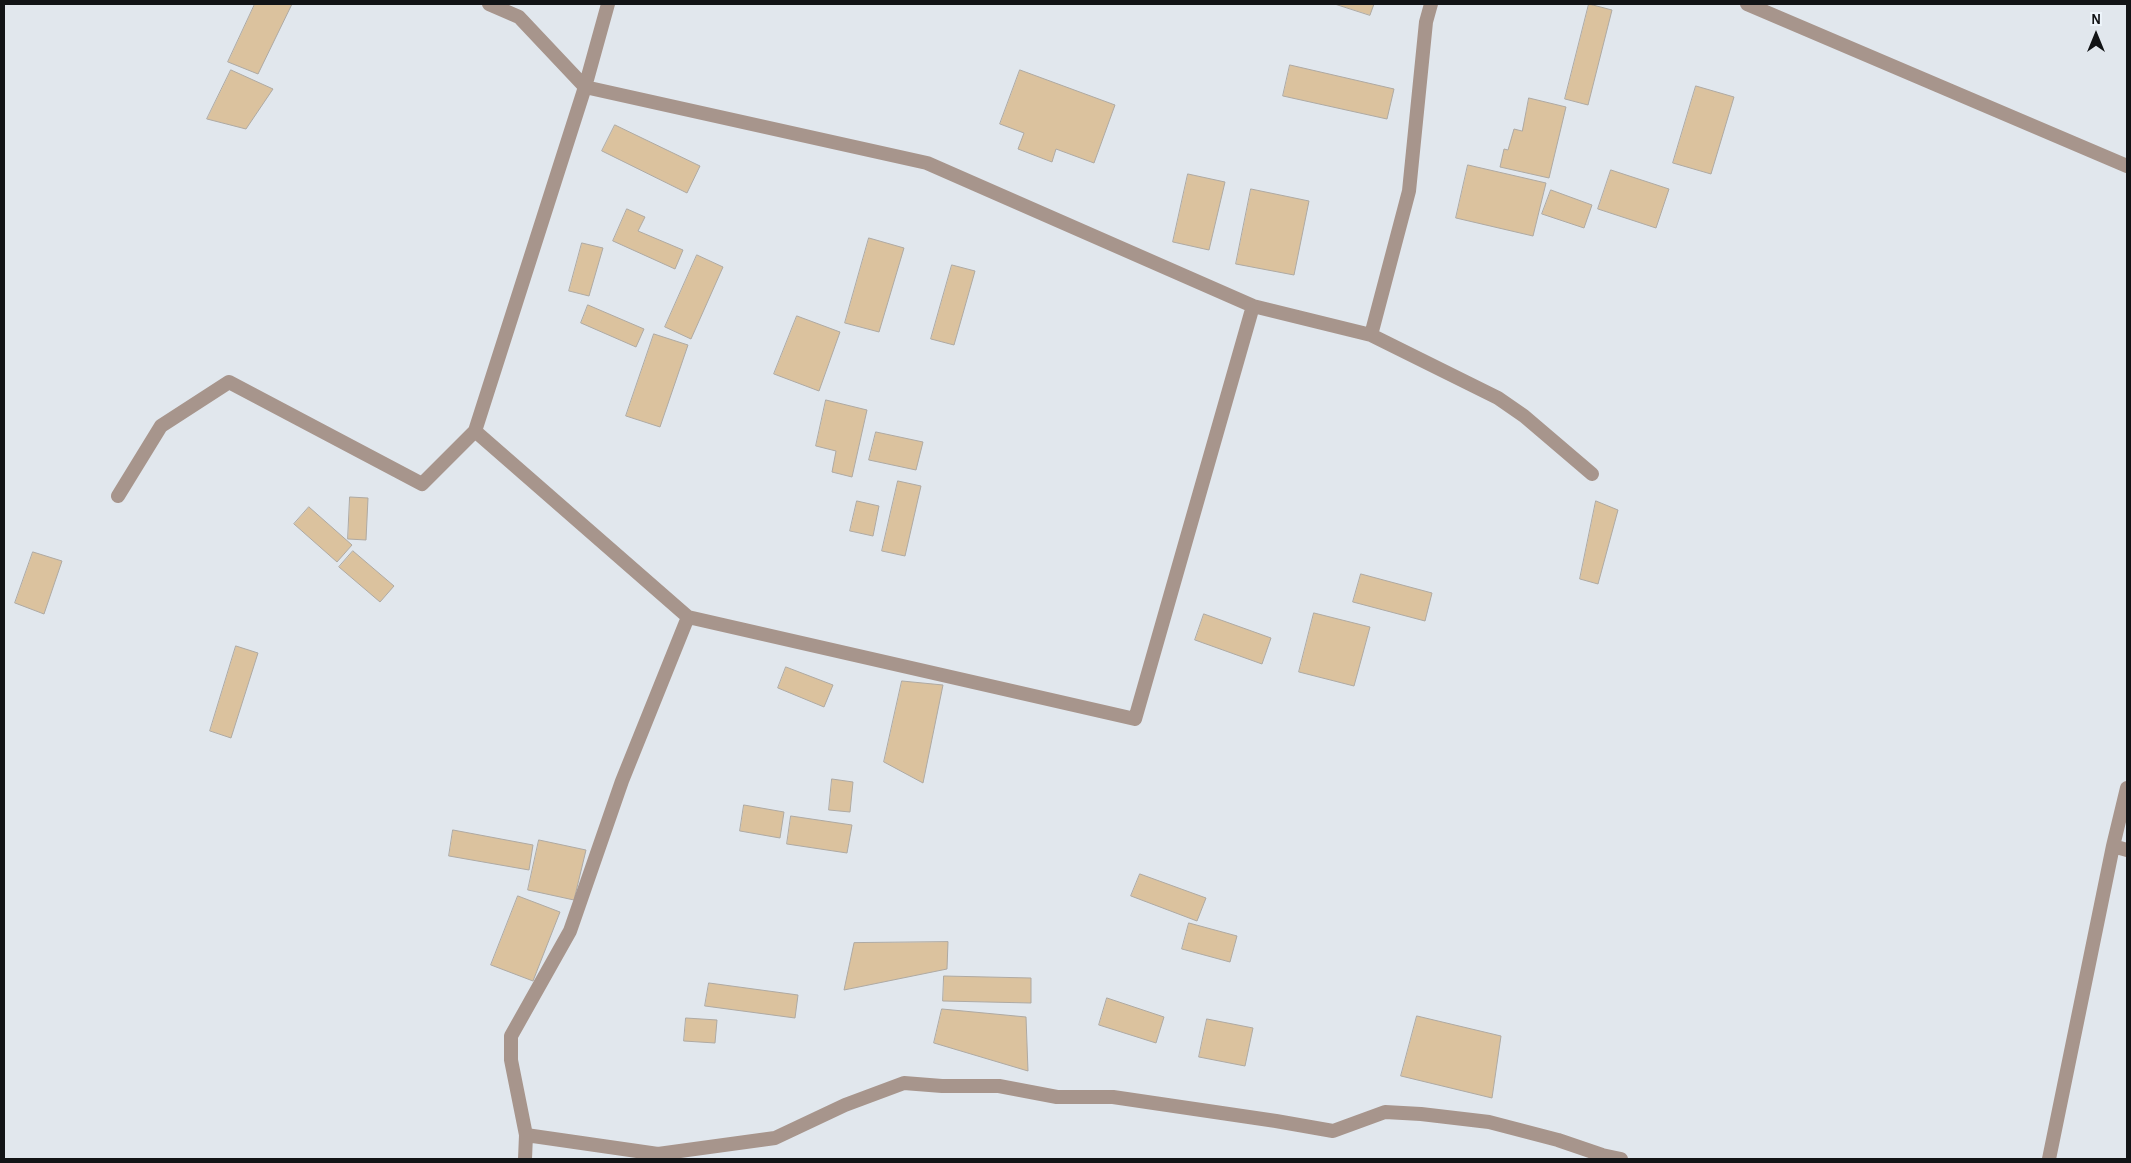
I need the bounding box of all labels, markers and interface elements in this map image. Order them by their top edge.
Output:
north arrow [2071,10,2121,60]
text: N [2091,13,2101,27]

